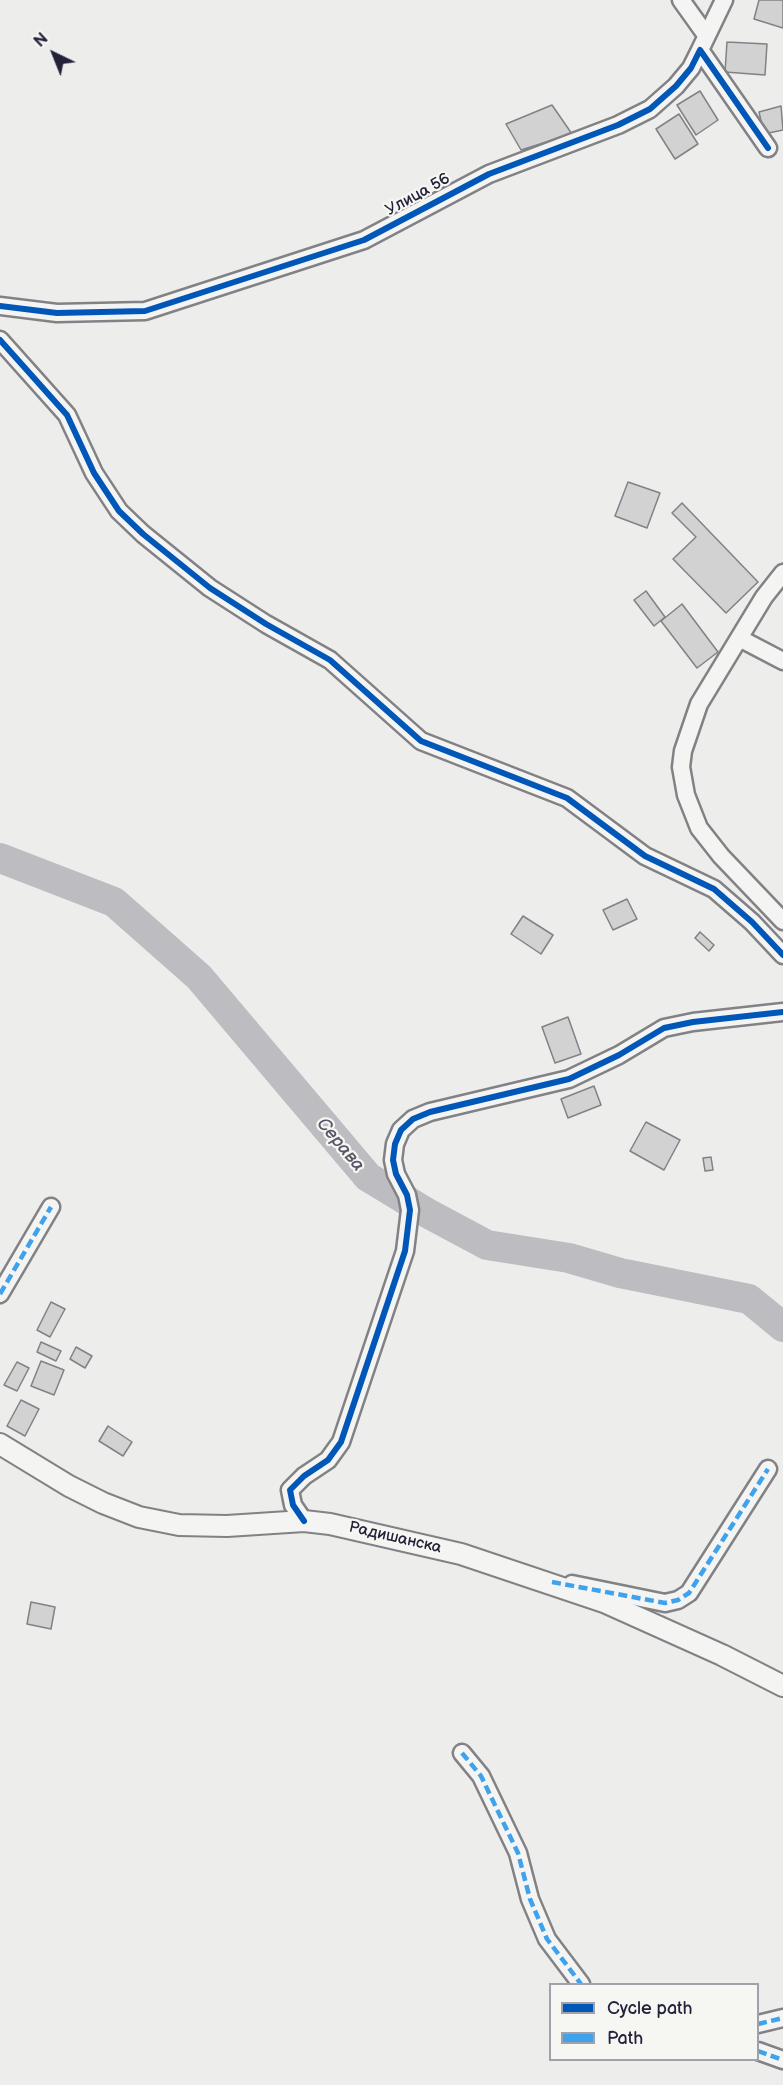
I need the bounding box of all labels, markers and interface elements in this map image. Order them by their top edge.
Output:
north arrow [24,24,84,84]
text: N [31,29,52,52]
street label: Улица 56 [382,169,454,221]
water label: Серава [311,1114,369,1176]
street label: Радишанска [347,1518,443,1558]
legend [549,1983,759,2061]
text: Cycle path [607,1998,693,2019]
text: Path [607,2028,643,2049]

